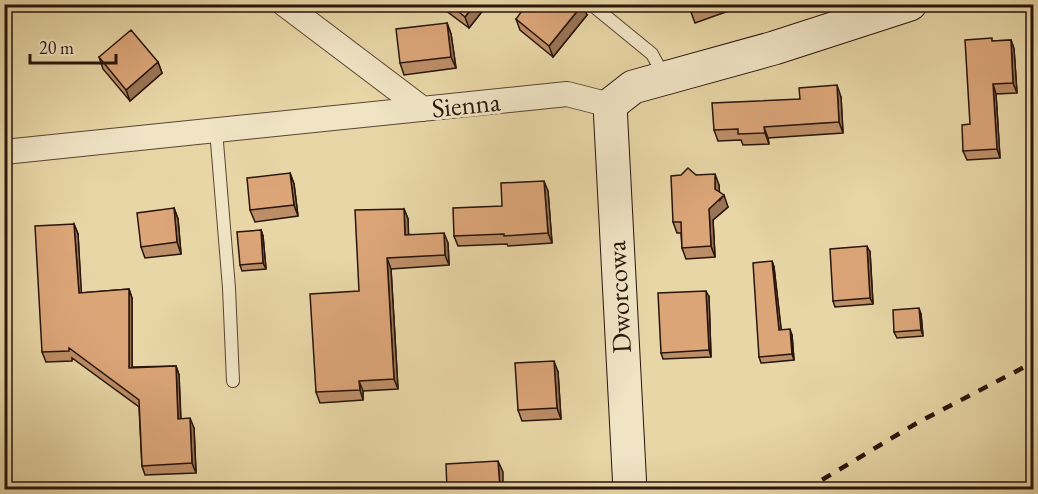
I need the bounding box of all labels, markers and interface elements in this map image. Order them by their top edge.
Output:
scale bar [30,27,116,65]
text: 20 m [39,36,74,59]
street label: Sienna [430,83,502,126]
street label: Dworcowa [598,240,639,354]

